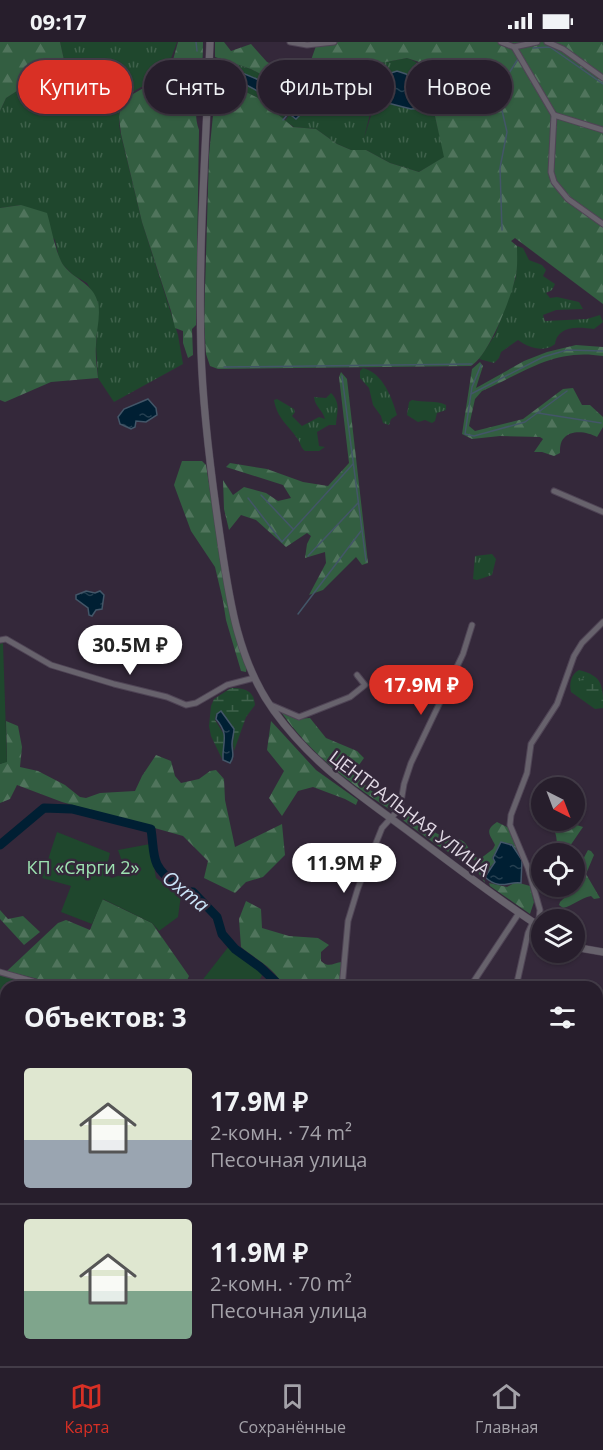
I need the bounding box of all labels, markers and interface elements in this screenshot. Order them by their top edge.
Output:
text: 09:17 [30,6,87,36]
chip: Купить [18,60,132,114]
chip: Снять [144,60,246,114]
chip: Фильтры [258,60,394,114]
chip: Новое [406,60,512,114]
pin: 30.5M ₽ [75,625,185,676]
text: 30.5M ₽ [92,631,168,658]
pin: 17.9M ₽ [366,665,476,716]
text: 17.9M ₽ [383,671,459,698]
street label: ЦЕНТРАЛЬНАЯ УЛИЦА [325,745,496,882]
north arrow [531,777,585,831]
map controls [531,777,585,963]
pin: 11.9M ₽ [289,843,399,894]
button: locate [531,843,585,897]
text: 11.9M ₽ [306,849,382,876]
park label: КП «Сярги 2» [26,855,140,879]
water label: Охта [157,864,215,918]
button: layers [531,909,585,963]
text: Объектов: 3 [24,999,187,1035]
icon: filters [546,1001,579,1034]
text: 17.9M ₽ [210,1083,308,1119]
icon: home [72,1092,144,1164]
text: 2-комн. · 74 m² [210,1119,352,1146]
text: Песочная улица [210,1146,367,1173]
text: 11.9M ₽ [210,1234,308,1270]
icon: home [72,1243,144,1315]
text: 2-комн. · 70 m² [210,1270,352,1297]
text: Песочная улица [210,1297,367,1324]
tab: Карта [65,1380,109,1438]
tab: Сохранённые [239,1380,346,1438]
tab: Главная [475,1380,538,1438]

